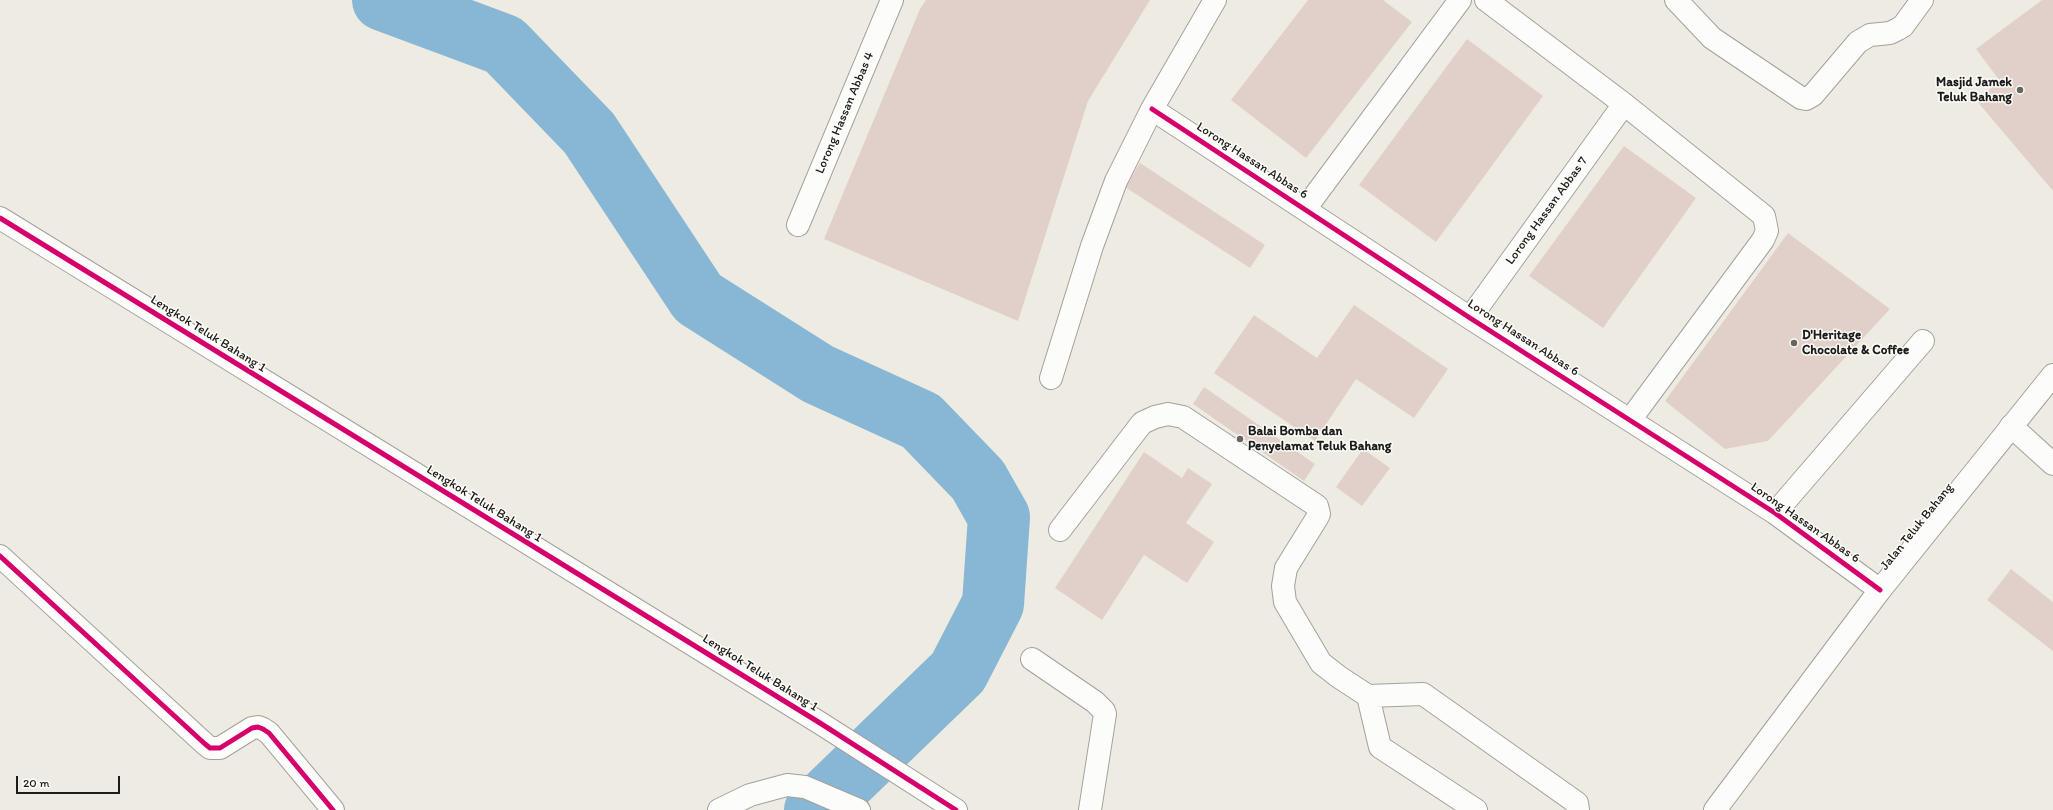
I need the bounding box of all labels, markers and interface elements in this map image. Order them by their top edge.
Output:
street label: Lorong Hassan Abbas 4 [812,50,878,176]
place label: Masjid Jamek Teluk Bahang [1936,75,2012,106]
marker: Masjid Jamek Teluk Bahang [2015,85,2025,95]
street label: Lorong Hassan Abbas 6 [1193,119,1311,203]
street label: Lorong Hassan Abbas 7 [1503,154,1591,268]
street label: Lengkok Teluk Bahang 1 [147,292,269,376]
street label: Lorong Hassan Abbas 6 [1464,296,1582,380]
place label: D'Heritage Chocolate & Coffee [1802,328,1909,359]
marker: D'Heritage Chocolate & Coffee [1789,338,1799,348]
place label: Balai Bomba dan Penyelamat Teluk Bahang [1248,424,1391,455]
marker: Balai Bomba dan Penyelamat Teluk Bahang [1235,434,1245,444]
street label: Lengkok Teluk Bahang 1 [423,462,545,546]
street label: Lorong Hassan Abbas 6 [1747,479,1863,567]
street label: Jalan Teluk Bahang [1877,480,1957,574]
street label: Lengkok Teluk Bahang 1 [699,631,821,715]
scale bar [18,768,122,794]
text: 20 m [23,776,50,790]

